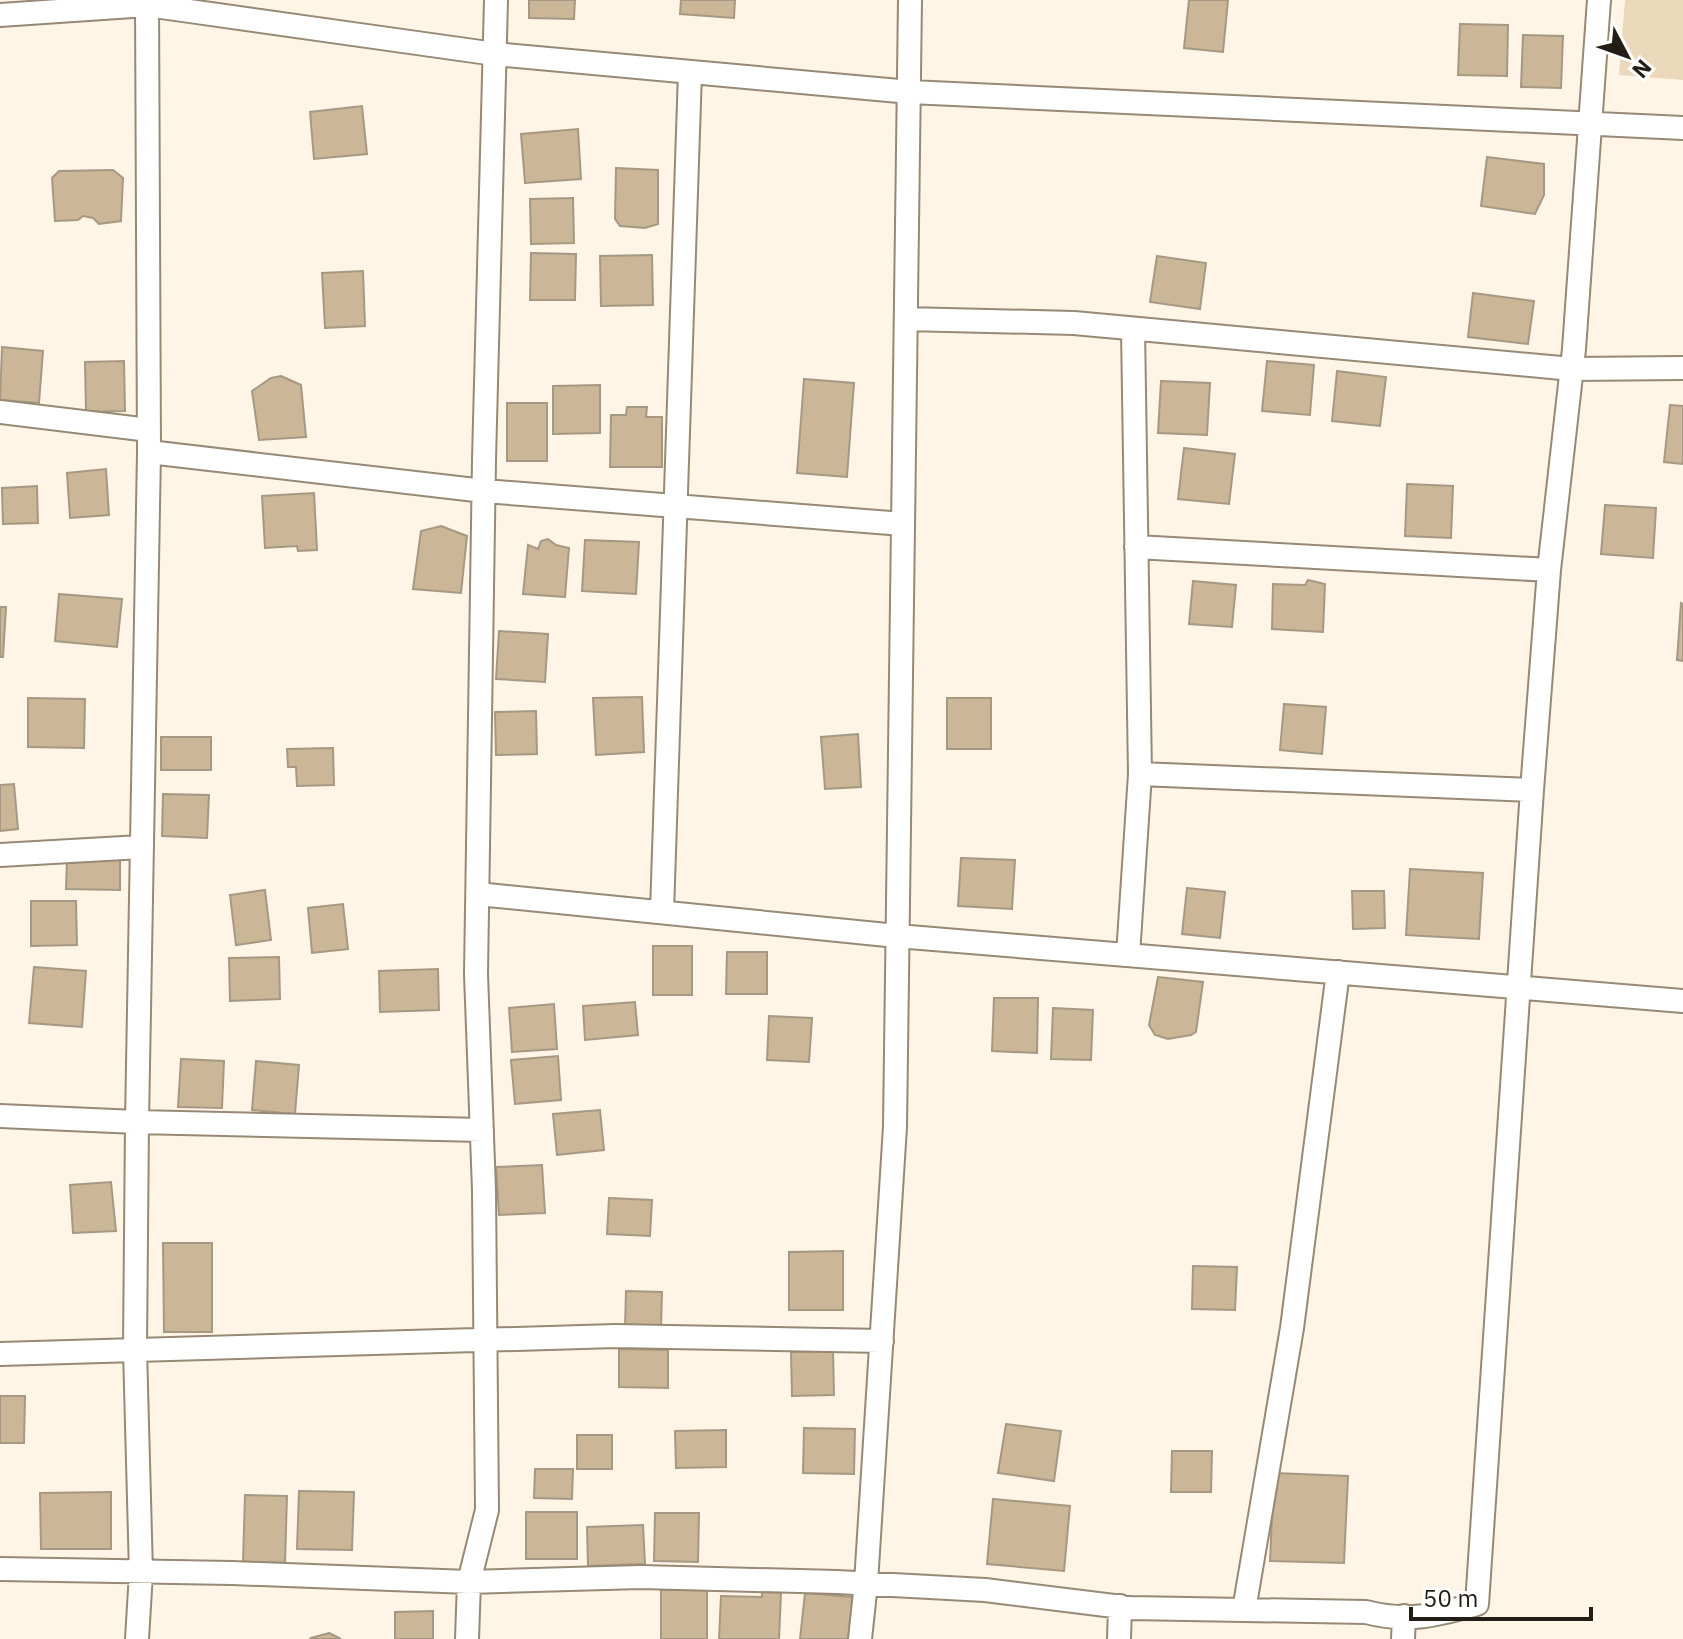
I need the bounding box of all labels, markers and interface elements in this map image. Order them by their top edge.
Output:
north arrow [1587,16,1667,96]
text: N [1626,54,1659,85]
scale bar [1411,1571,1591,1621]
text: 50 m [1423,1582,1478,1614]

